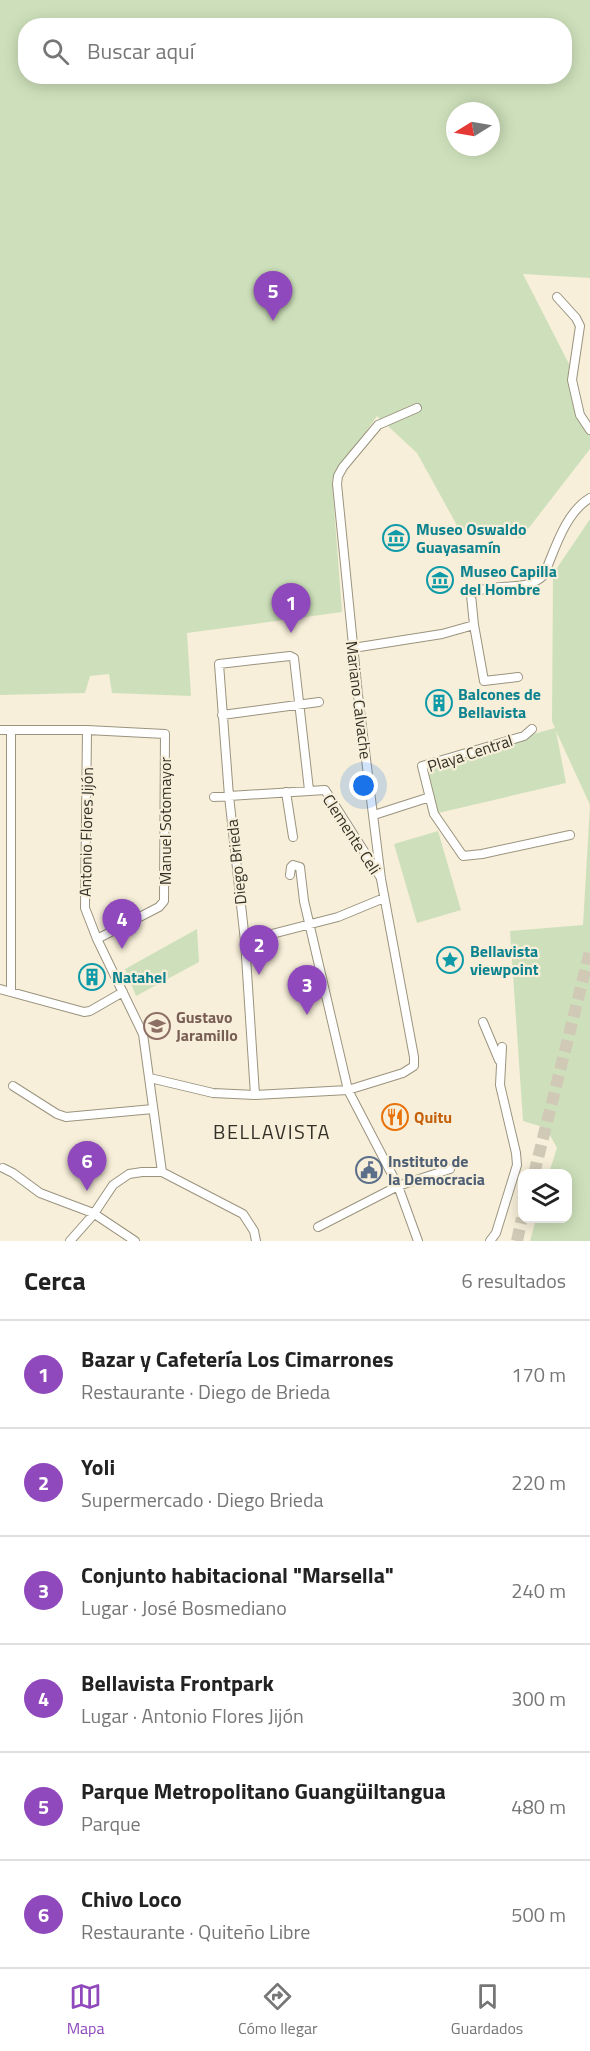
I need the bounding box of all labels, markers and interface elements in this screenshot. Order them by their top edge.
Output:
search box [18,18,572,84]
text: Buscar aquí [87,34,195,68]
icon: search [39,35,72,68]
north arrow [446,102,500,156]
pin: 5 [254,272,292,321]
place label: Museo Oswaldo Guayasamín [416,517,526,559]
museum icon: Museo Oswaldo Guayasamín [381,523,411,553]
place label: Museo Capilla del Hombre [460,559,557,601]
museum icon: Museo Capilla del Hombre [425,565,455,595]
pin: 1 [272,584,310,633]
street label: Mariano Calvache [340,640,378,760]
place label: Balcones de Bellavista [458,682,541,724]
building icon: Balcones de Bellavista [424,688,454,718]
street label: Playa Central [424,728,516,778]
street label: Manuel Sotomayor [153,757,177,885]
street label: Antonio Flores Jijón [73,767,99,897]
your location [349,771,378,800]
street label: Clemente Celi [317,789,387,879]
street label: Diego Brieda [220,818,252,906]
pin: 4 [102,900,142,949]
pin: 2 [240,926,278,975]
place label: Bellavista viewpoint [470,939,539,981]
place icon: Bellavista viewpoint [435,945,465,975]
building icon: Natahel [77,962,107,992]
place label: Natahel [112,965,167,989]
pin: 3 [288,966,326,1015]
place label: Gustavo Jaramillo [176,1005,238,1047]
school or university icon: Gustavo Jaramillo [142,1011,172,1041]
restaurant icon: Quitu [380,1102,410,1132]
place label: Quitu [414,1105,452,1129]
district label: BELLAVISTA [213,1116,331,1147]
pin: 6 [68,1142,106,1191]
place label: Instituto de la Democracia [388,1149,485,1191]
public building icon: Instituto de la Democracia [354,1155,384,1185]
map controls [518,1169,572,1223]
button: layers [518,1169,572,1223]
text: Cerca [24,1261,86,1300]
text: 6 resultados [462,1265,566,1296]
text: Bazar y Cafetería Los Cimarrones [81,1342,394,1376]
text: 1 [38,1359,49,1390]
text: 170 m [511,1359,566,1390]
text: Restaurante · Diego de Brieda [81,1376,330,1407]
text: Yoli [81,1450,115,1484]
text: 2 [38,1467,49,1498]
text: 220 m [511,1467,566,1498]
text: Supermercado · Diego Brieda [81,1484,324,1515]
text: Conjunto habitacional "Marsella" [81,1558,394,1592]
text: 3 [38,1575,49,1606]
text: 240 m [511,1575,566,1606]
text: Lugar · José Bosmediano [81,1592,287,1623]
text: Bellavista Frontpark [81,1666,274,1700]
text: 4 [38,1683,49,1714]
text: 300 m [511,1683,566,1714]
text: Lugar · Antonio Flores Jijón [81,1700,304,1731]
text: Parque Metropolitano Guangüiltangua [81,1774,446,1808]
text: 5 [38,1791,49,1822]
text: 480 m [511,1791,566,1822]
text: Parque [81,1808,141,1839]
text: Chivo Loco [81,1882,182,1916]
text: 6 [38,1899,49,1930]
text: 500 m [511,1899,566,1930]
text: Restaurante · Quiteño Libre [81,1916,310,1947]
tab: Mapa [67,1980,105,2040]
tab: Cómo llegar [238,1980,317,2040]
tab: Guardados [451,1980,523,2040]

